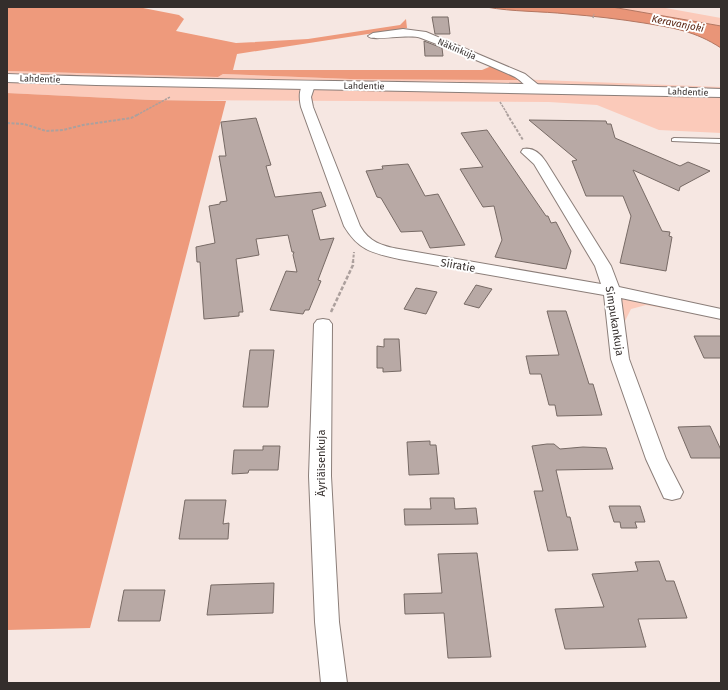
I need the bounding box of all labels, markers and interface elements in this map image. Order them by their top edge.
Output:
water label: Keravanjoki [651,13,705,35]
street label: Näkinkuja [436,36,478,62]
street label: Lahdentie [19,73,61,85]
street label: Lahdentie [344,81,385,91]
street label: Lahdentie [667,86,709,98]
street label: Siiratie [439,256,476,275]
street label: Simpukankuja [603,285,626,357]
street label: Äyriäisenkuja [314,430,328,496]

